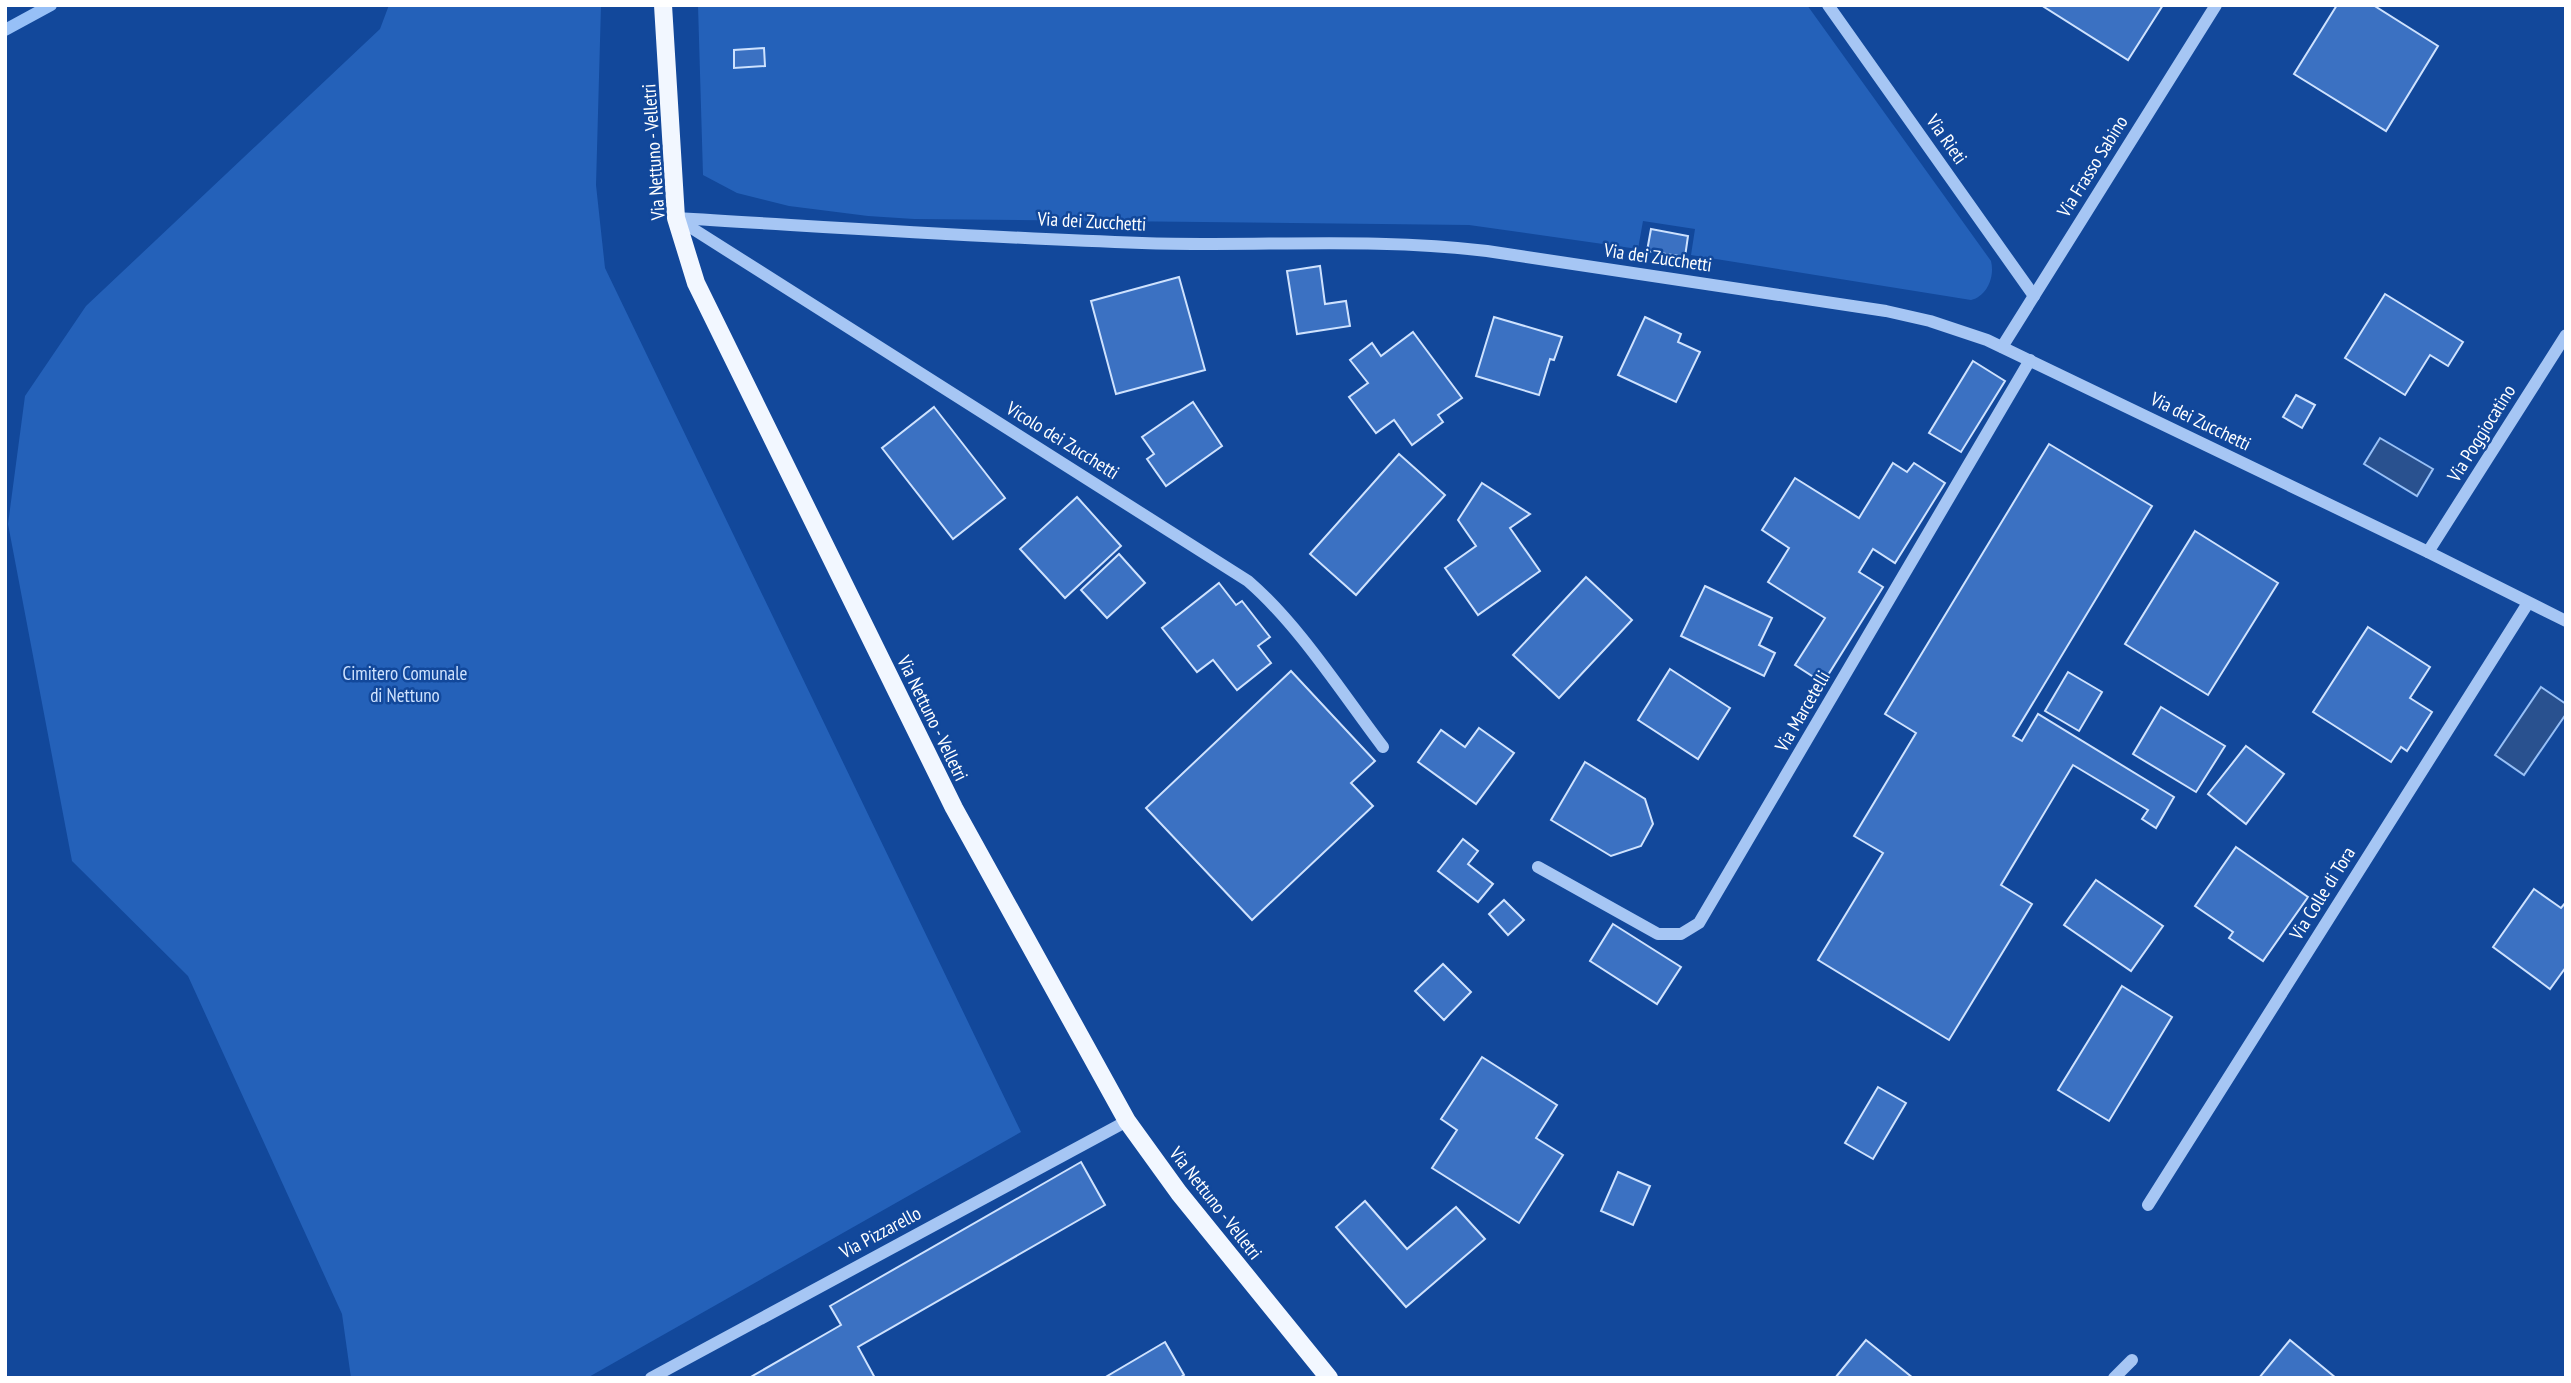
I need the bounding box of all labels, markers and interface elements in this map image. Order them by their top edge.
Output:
street label: Via Nettuno - Velletri [636,83,670,222]
street label: Via Rieti [1921,109,1973,168]
street label: Via Frasso Sabino [2051,111,2133,222]
street label: Via dei Zucchetti [1036,206,1147,236]
street label: Via dei Zucchetti [1601,237,1714,276]
street label: Via Poggiocatino [2441,380,2520,487]
street label: Via dei Zucchetti [2146,386,2255,456]
street label: Vicolo dei Zucchetti [1001,395,1124,484]
street label: Via Nettuno - Velletri [892,650,974,785]
park label: Cimitero Comunale di Nettuno [343,661,468,707]
street label: Via Marcetelli [1769,666,1835,757]
street label: Via Colle di Tora [2283,842,2360,945]
street label: Via Nettuno - Velletri [1164,1141,1267,1264]
street label: Via Pizzarello [834,1201,925,1264]

